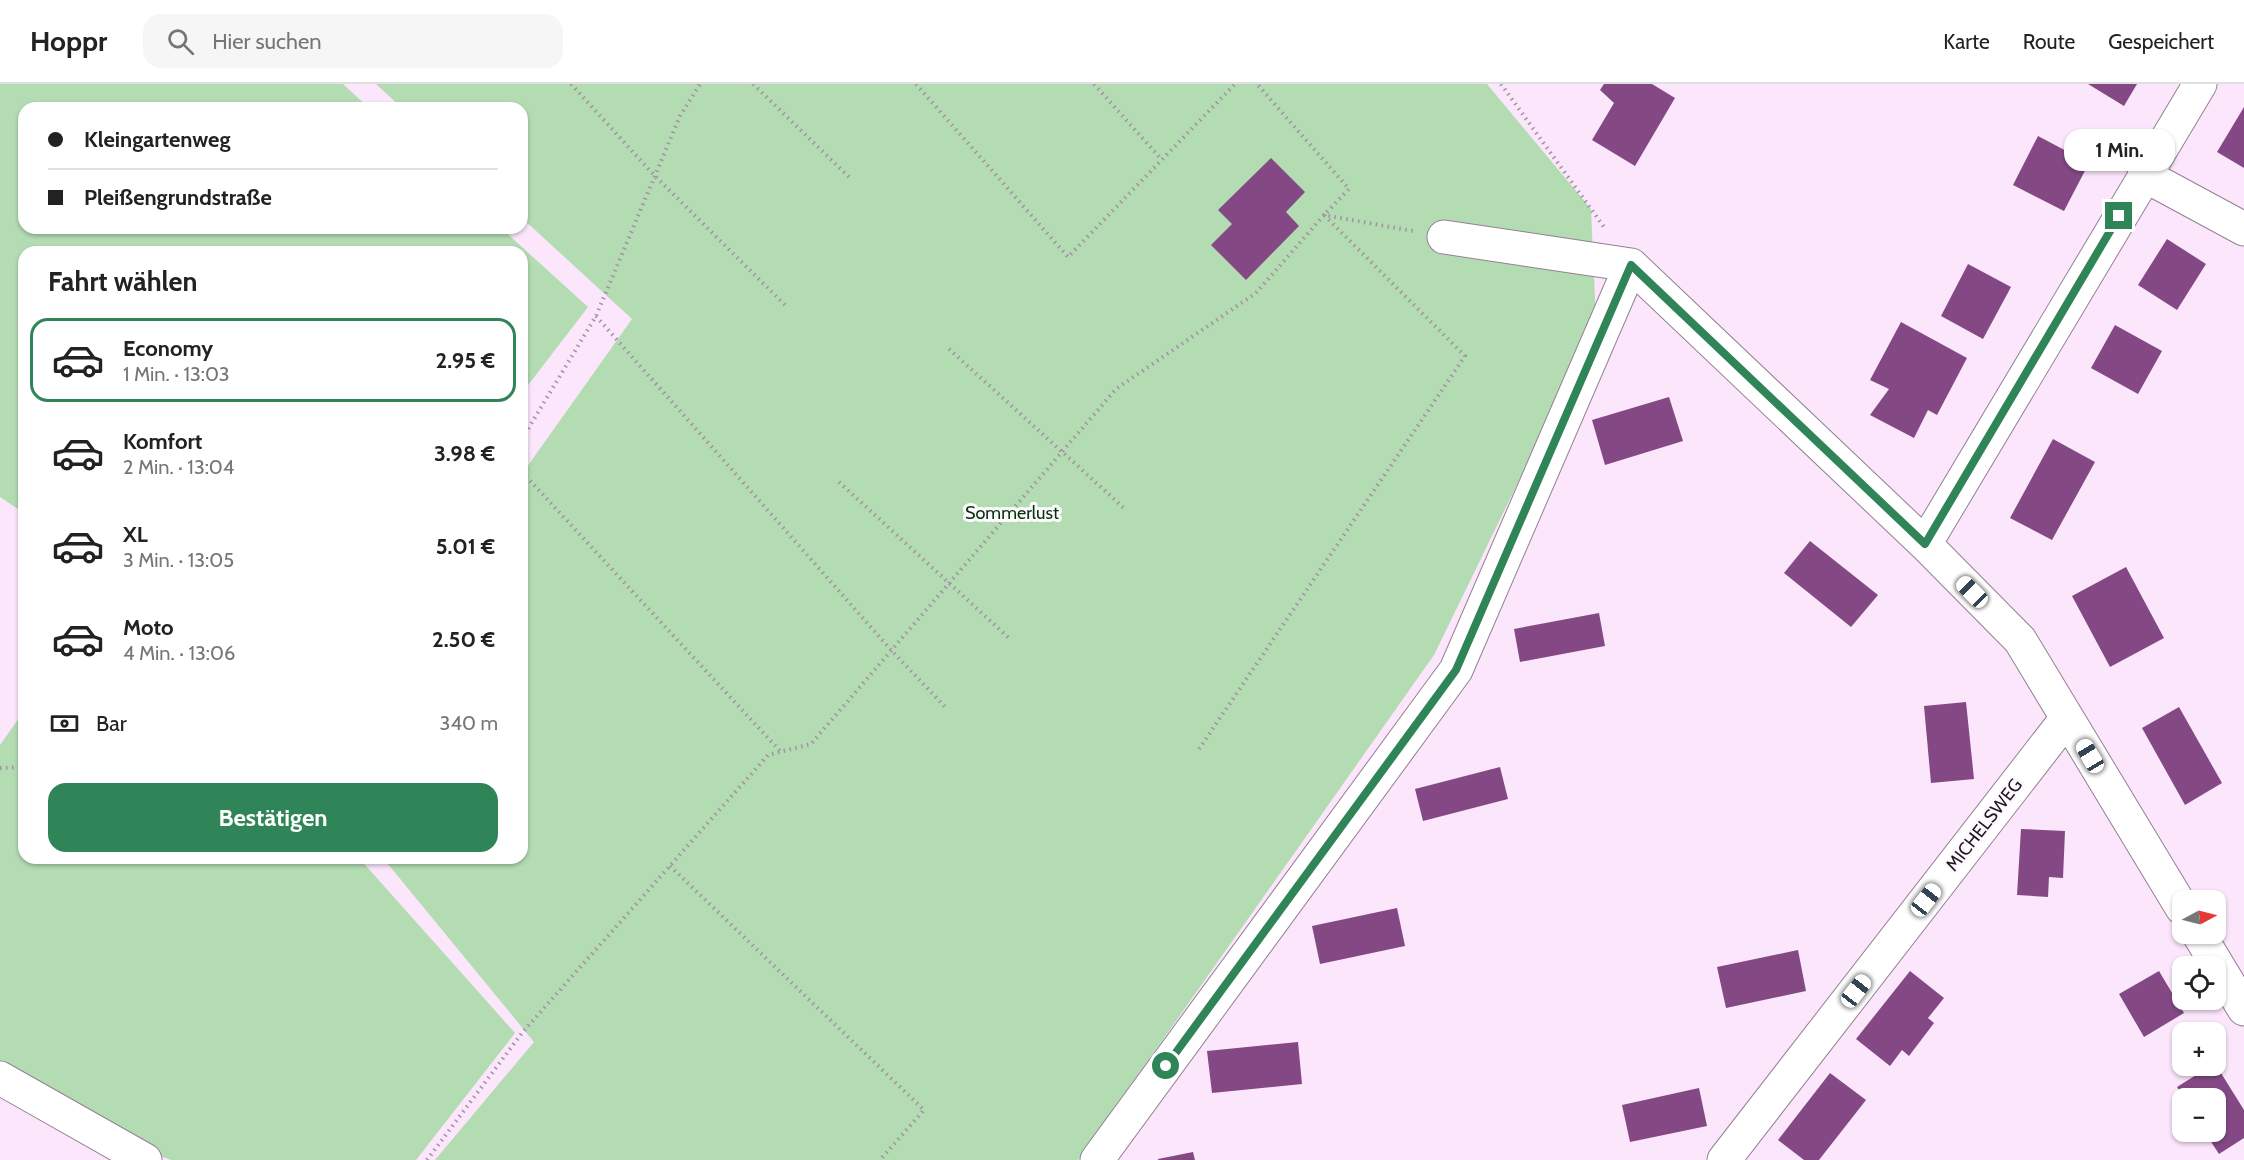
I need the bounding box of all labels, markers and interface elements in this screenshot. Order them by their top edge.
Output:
search box [143,14,563,68]
text: Hoppr [30,24,107,58]
icon: search [164,25,197,58]
text: Hier suchen [212,28,322,55]
text: Karte [1943,29,1990,54]
text: Route [2023,29,2075,54]
text: Gespeichert [2108,29,2214,54]
text: Kleingartenweg [84,126,230,153]
callout: 1 Min. [2064,129,2174,171]
text: 1 Min. [2095,138,2144,162]
text: Pleißengrundstraße [84,184,272,211]
route end [2105,202,2132,229]
text: Fahrt wählen [48,265,197,298]
icon: car [51,333,105,387]
text: Economy [123,335,213,362]
text: 2.95 € [436,347,495,374]
text: 1 Min. · 13:03 [123,362,230,386]
icon: car [51,426,105,480]
text: Komfort [123,428,202,455]
text: 3.98 € [434,440,495,467]
text: 2 Min. · 13:04 [123,455,234,479]
park label: Sommerlust [965,502,1059,524]
icon: car [51,519,105,573]
text: XL [123,521,148,548]
text: 5.01 € [436,533,495,560]
text: 3 Min. · 13:05 [123,548,234,572]
car [1953,573,1991,611]
icon: car [51,612,105,666]
text: Moto [123,614,174,641]
text: 2.50 € [432,626,495,653]
text: 4 Min. · 13:06 [123,641,235,665]
icon: cash [48,707,81,740]
text: Bar [96,710,127,737]
text: 340 m [440,711,498,735]
car [2073,736,2107,776]
street label: MICHELSWEG [1941,774,2027,876]
button: Bestätigen [48,783,498,852]
car [1908,880,1944,920]
north arrow [2172,890,2226,944]
map controls [2172,890,2226,1142]
button: locate [2172,956,2226,1010]
car [1838,971,1874,1011]
button: + [2172,1022,2226,1076]
route start [1152,1052,1179,1079]
button: − [2172,1088,2226,1142]

